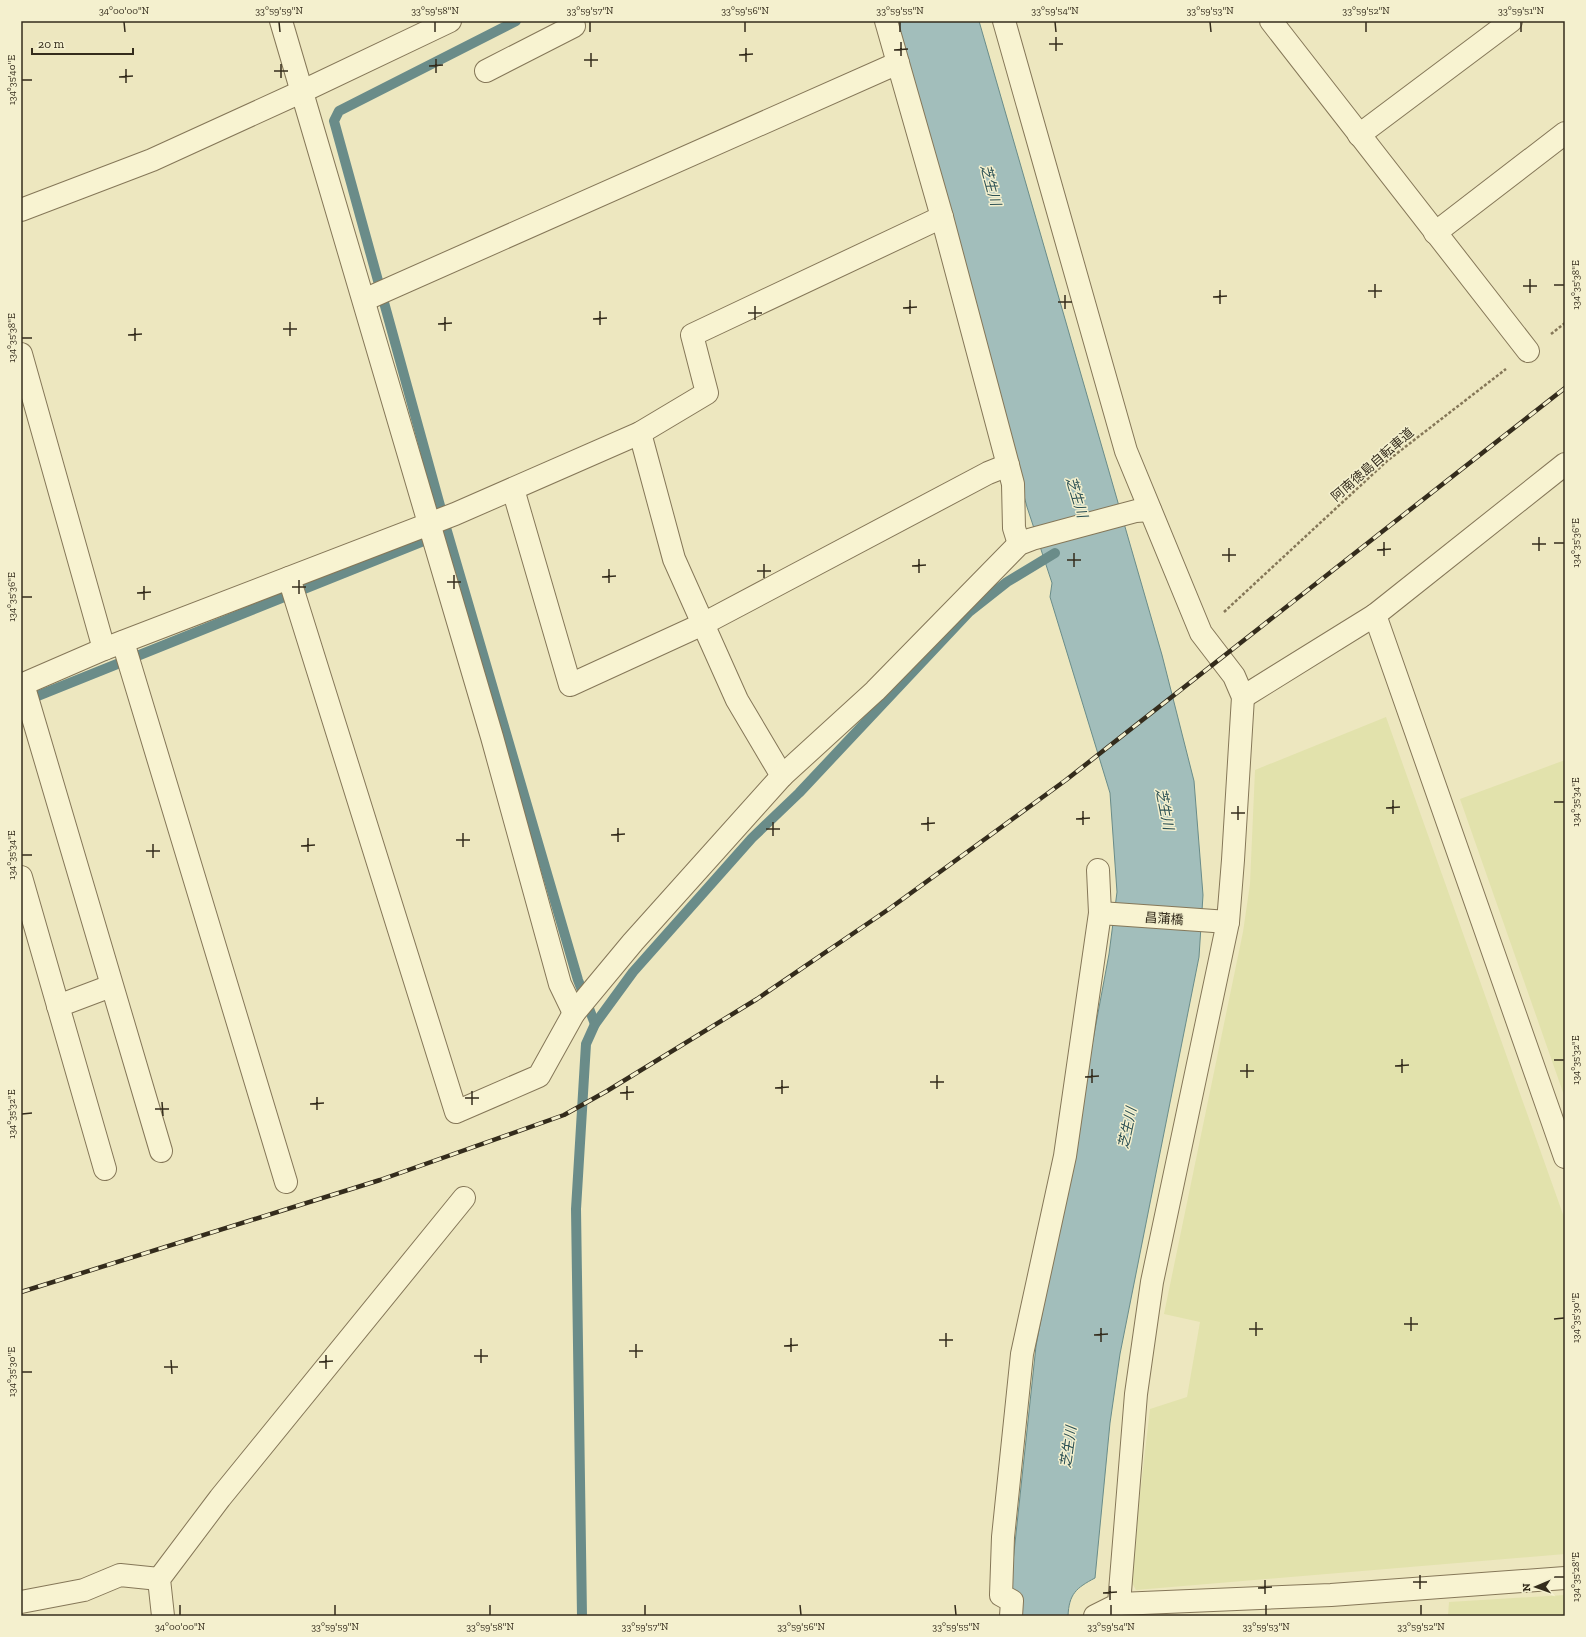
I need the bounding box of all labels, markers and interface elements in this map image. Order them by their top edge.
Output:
text: 34°00'00"N [99,5,150,17]
text: 33°59'59"N [255,5,303,17]
text: 33°59'58"N [411,5,459,17]
text: 33°59'57"N [567,5,614,17]
text: 33°59'56"N [721,5,769,17]
text: 33°59'55"N [876,5,924,17]
text: 33°59'54"N [1031,5,1079,17]
text: 33°59'53"N [1186,5,1234,17]
text: 33°59'52"N [1342,5,1390,17]
text: 33°59'51"N [1498,5,1545,17]
scale bar [32,30,133,56]
text: 20 m [38,37,65,51]
text: 134°35'40"E [6,55,18,105]
water label: 芝生川 [977,163,1005,210]
text: 134°35'38"E [1570,260,1582,310]
text: 134°35'38"E [6,313,18,363]
street label: 阿南徳島自転車道 [1328,425,1416,504]
water label: 芝生川 [1062,475,1091,522]
text: 134°35'36"E [1570,518,1582,568]
text: 134°35'36"E [6,572,18,622]
text: 134°35'34"E [1570,777,1582,827]
water label: 芝生川 [1152,787,1177,833]
text: 134°35'34"E [6,830,18,880]
street label: 昌蒲橋 [1144,910,1184,927]
text: 134°35'32"E [1570,1035,1582,1085]
text: 134°35'32"E [6,1089,18,1139]
water label: 芝生川 [1115,1104,1141,1150]
text: 134°35'30"E [1570,1293,1582,1343]
text: 134°35'30"E [6,1347,18,1397]
water label: 芝生川 [1057,1423,1080,1469]
text: 134°35'28"E [1570,1552,1582,1602]
north arrow [1516,1567,1556,1607]
text: N [1520,1582,1533,1592]
text: 34°00'00"N [155,1621,206,1633]
text: 33°59'59"N [311,1621,359,1633]
text: 33°59'58"N [466,1621,514,1633]
text: 33°59'57"N [622,1621,669,1633]
text: 33°59'56"N [777,1621,825,1633]
text: 33°59'55"N [932,1621,980,1633]
text: 33°59'54"N [1087,1621,1135,1633]
text: 33°59'53"N [1242,1621,1290,1633]
text: 33°59'52"N [1397,1621,1445,1633]

